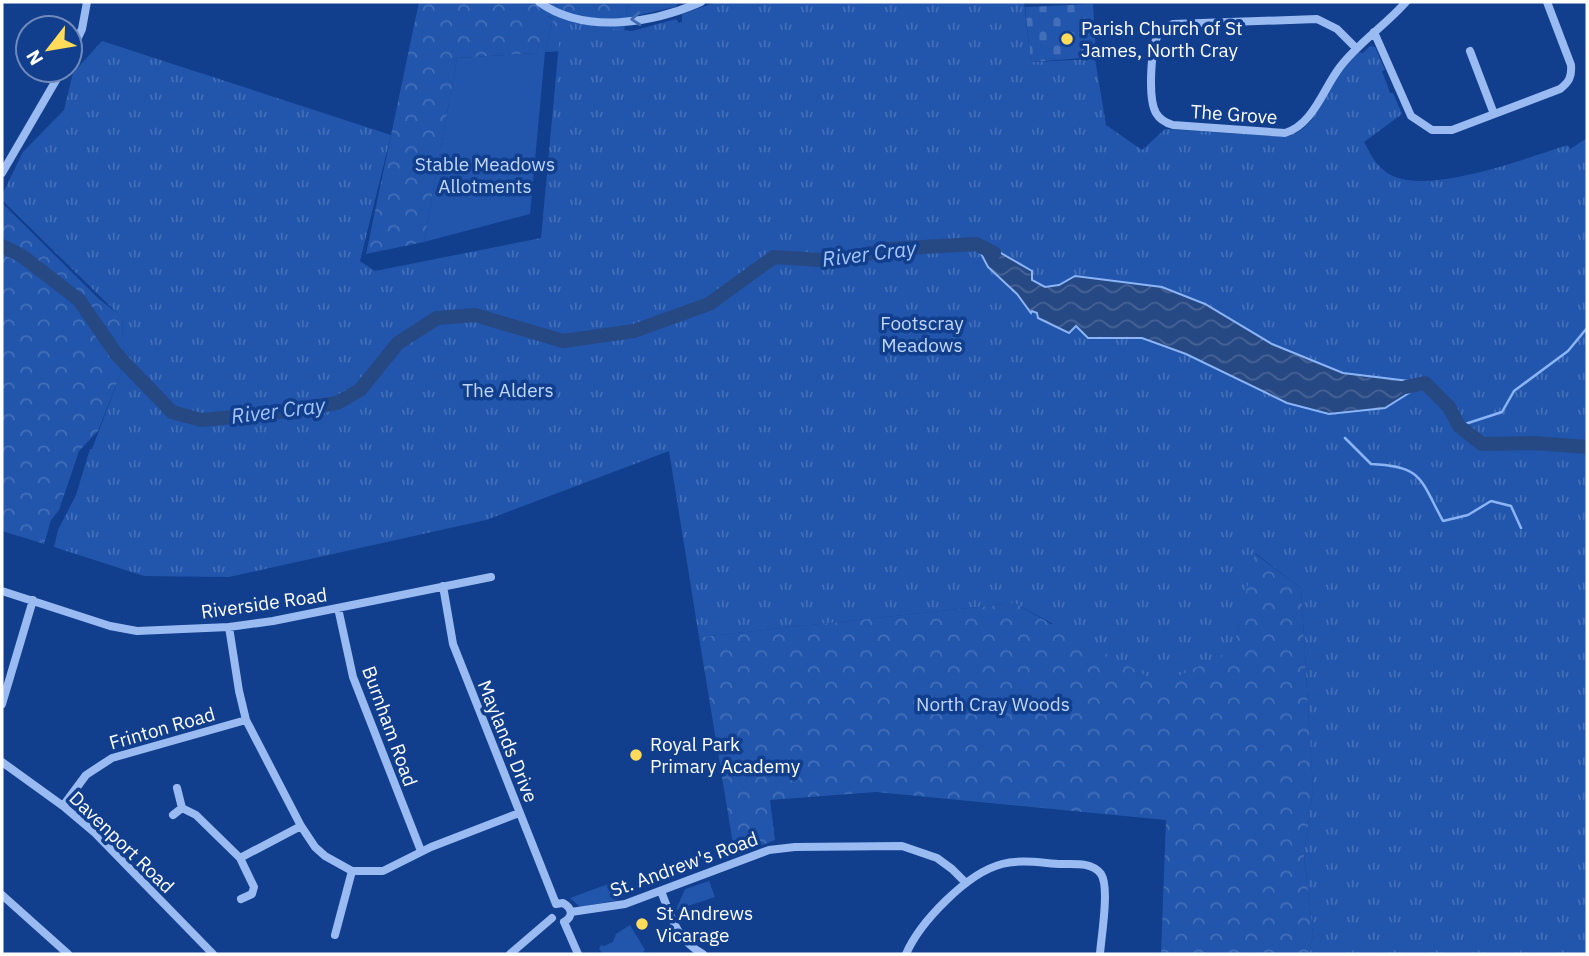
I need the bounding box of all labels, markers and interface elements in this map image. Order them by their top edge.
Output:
one-way arrow [630,11,641,26]
north arrow [14,14,84,84]
place label: Parish Church of St James, North Cray [1081,16,1243,62]
marker: Parish Church of St James, North Cray [1059,31,1075,47]
text: N [21,46,48,70]
street label: The Grove [1190,99,1278,129]
park label: Stable Meadows Allotments [415,152,555,198]
water label: River Cray [820,233,918,273]
park label: Footscray Meadows [880,311,964,357]
park label: The Alders [462,378,554,402]
water label: River Cray [229,390,327,430]
street label: Riverside Road [199,582,329,624]
street label: Burnham Road [357,662,423,790]
street label: Maylands Drive [473,676,543,806]
park label: North Cray Woods [916,692,1070,716]
street label: Frinton Road [106,701,218,755]
place label: Royal Park Primary Academy [650,732,801,778]
marker: Royal Park Primary Academy [628,747,644,763]
street label: Davenport Road [64,786,180,898]
street label: St. Andrew's Road [607,826,761,902]
place label: St Andrews Vicarage [656,901,753,947]
marker: St Andrews Vicarage [634,916,650,932]

